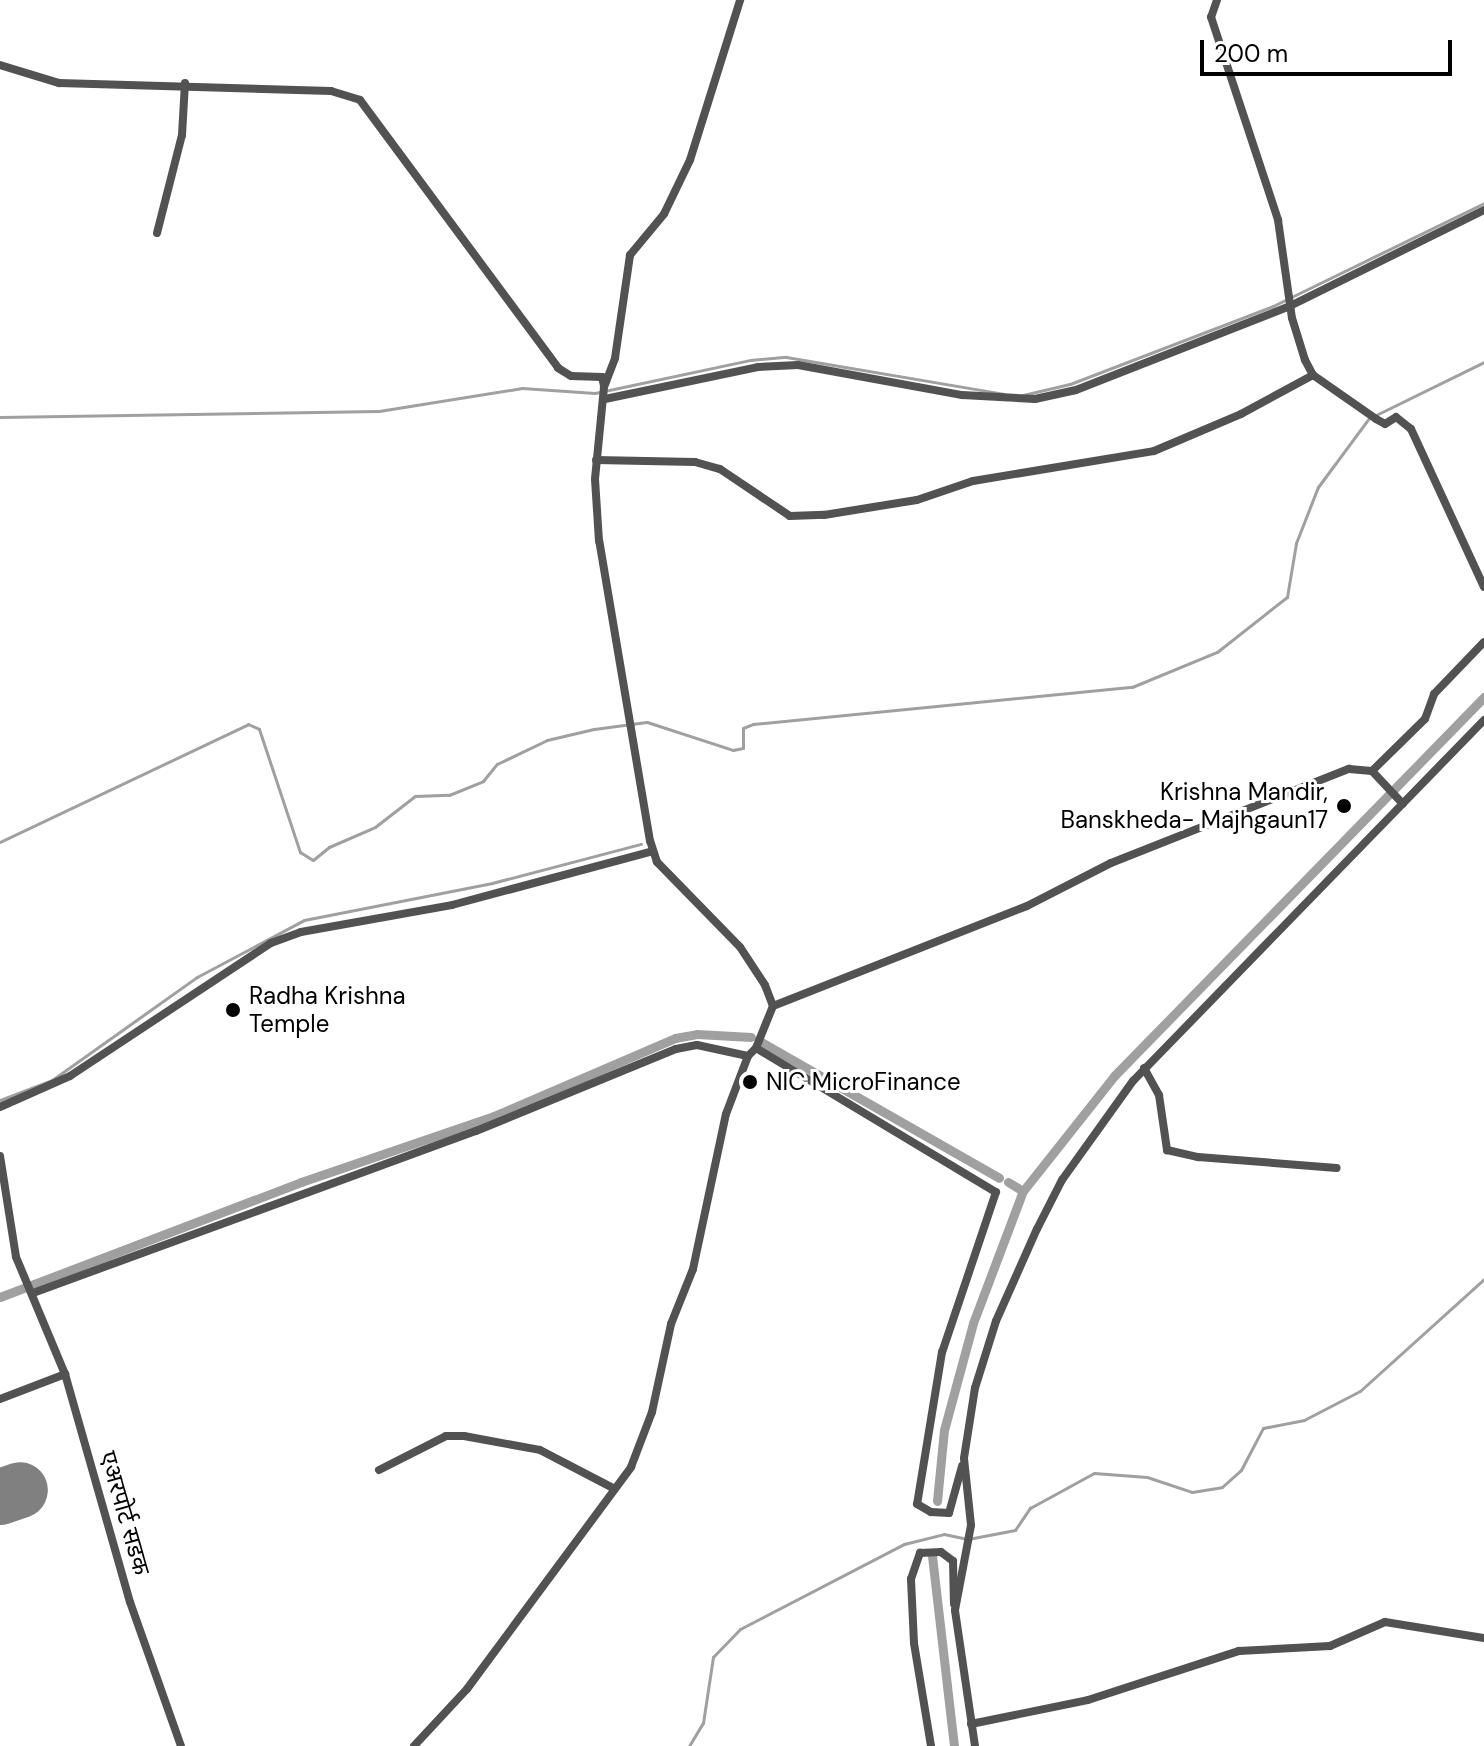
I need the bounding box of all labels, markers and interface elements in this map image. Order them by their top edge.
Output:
scale bar [1204,24,1456,74]
text: 200 m [1214,38,1288,69]
place label: Krishna Mandir, Banskheda- Majhgaun17 [1060,778,1328,834]
marker: Krishna Mandir, Banskheda- Majhgaun17 [1335,797,1353,815]
place label: Radha Krishna Temple [249,982,406,1038]
marker: Radha Krishna Temple [224,1001,242,1019]
place label: NIC MicroFinance [766,1068,961,1096]
marker: NIC MicroFinance [741,1073,759,1091]
street label: एअरपोर्ट सडक [94,1448,156,1578]

